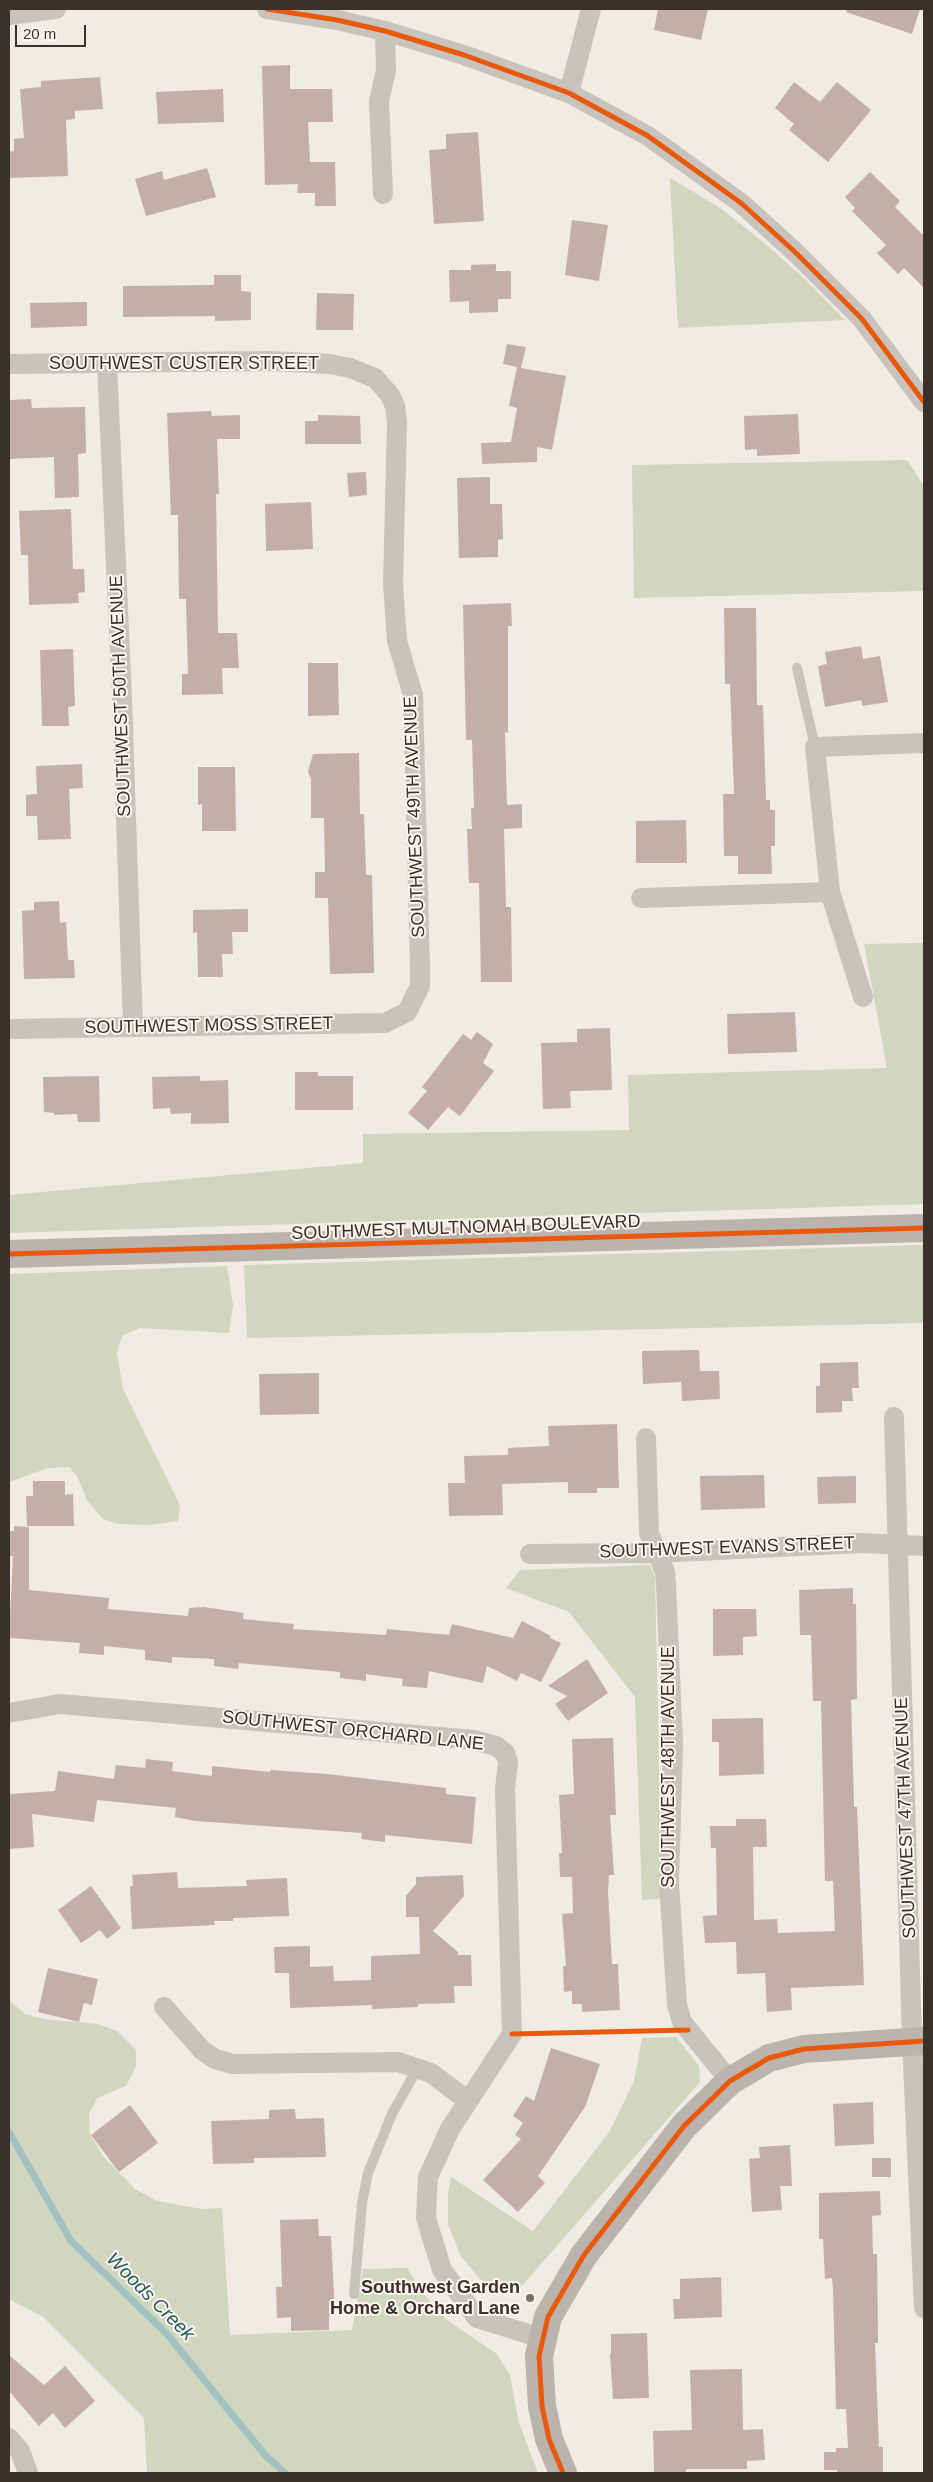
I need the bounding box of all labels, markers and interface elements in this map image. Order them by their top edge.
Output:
scale bar [18,15,89,47]
text: 20 m [23,25,56,42]
street label: SOUTHWEST CUSTER STREET [49,353,319,375]
street label: SOUTHWEST 50TH AVENUE [106,575,136,817]
street label: SOUTHWEST 49TH AVENUE [400,696,430,938]
street label: SOUTHWEST MOSS STREET [84,1013,334,1039]
street label: SOUTHWEST MULTNOMAH BOULEVARD [291,1211,641,1245]
street label: SOUTHWEST EVANS STREET [599,1533,855,1563]
street label: SOUTHWEST 48TH AVENUE [658,1646,680,1888]
street label: SOUTHWEST 47TH AVENUE [891,1697,921,1939]
street label: SOUTHWEST ORCHARD LANE [221,1707,485,1755]
water label: Woods Creek [101,2248,199,2346]
place label: Southwest Garden Home & Orchard Lane [330,2277,520,2320]
marker: Southwest Garden Home & Orchard Lane [524,2292,536,2304]

